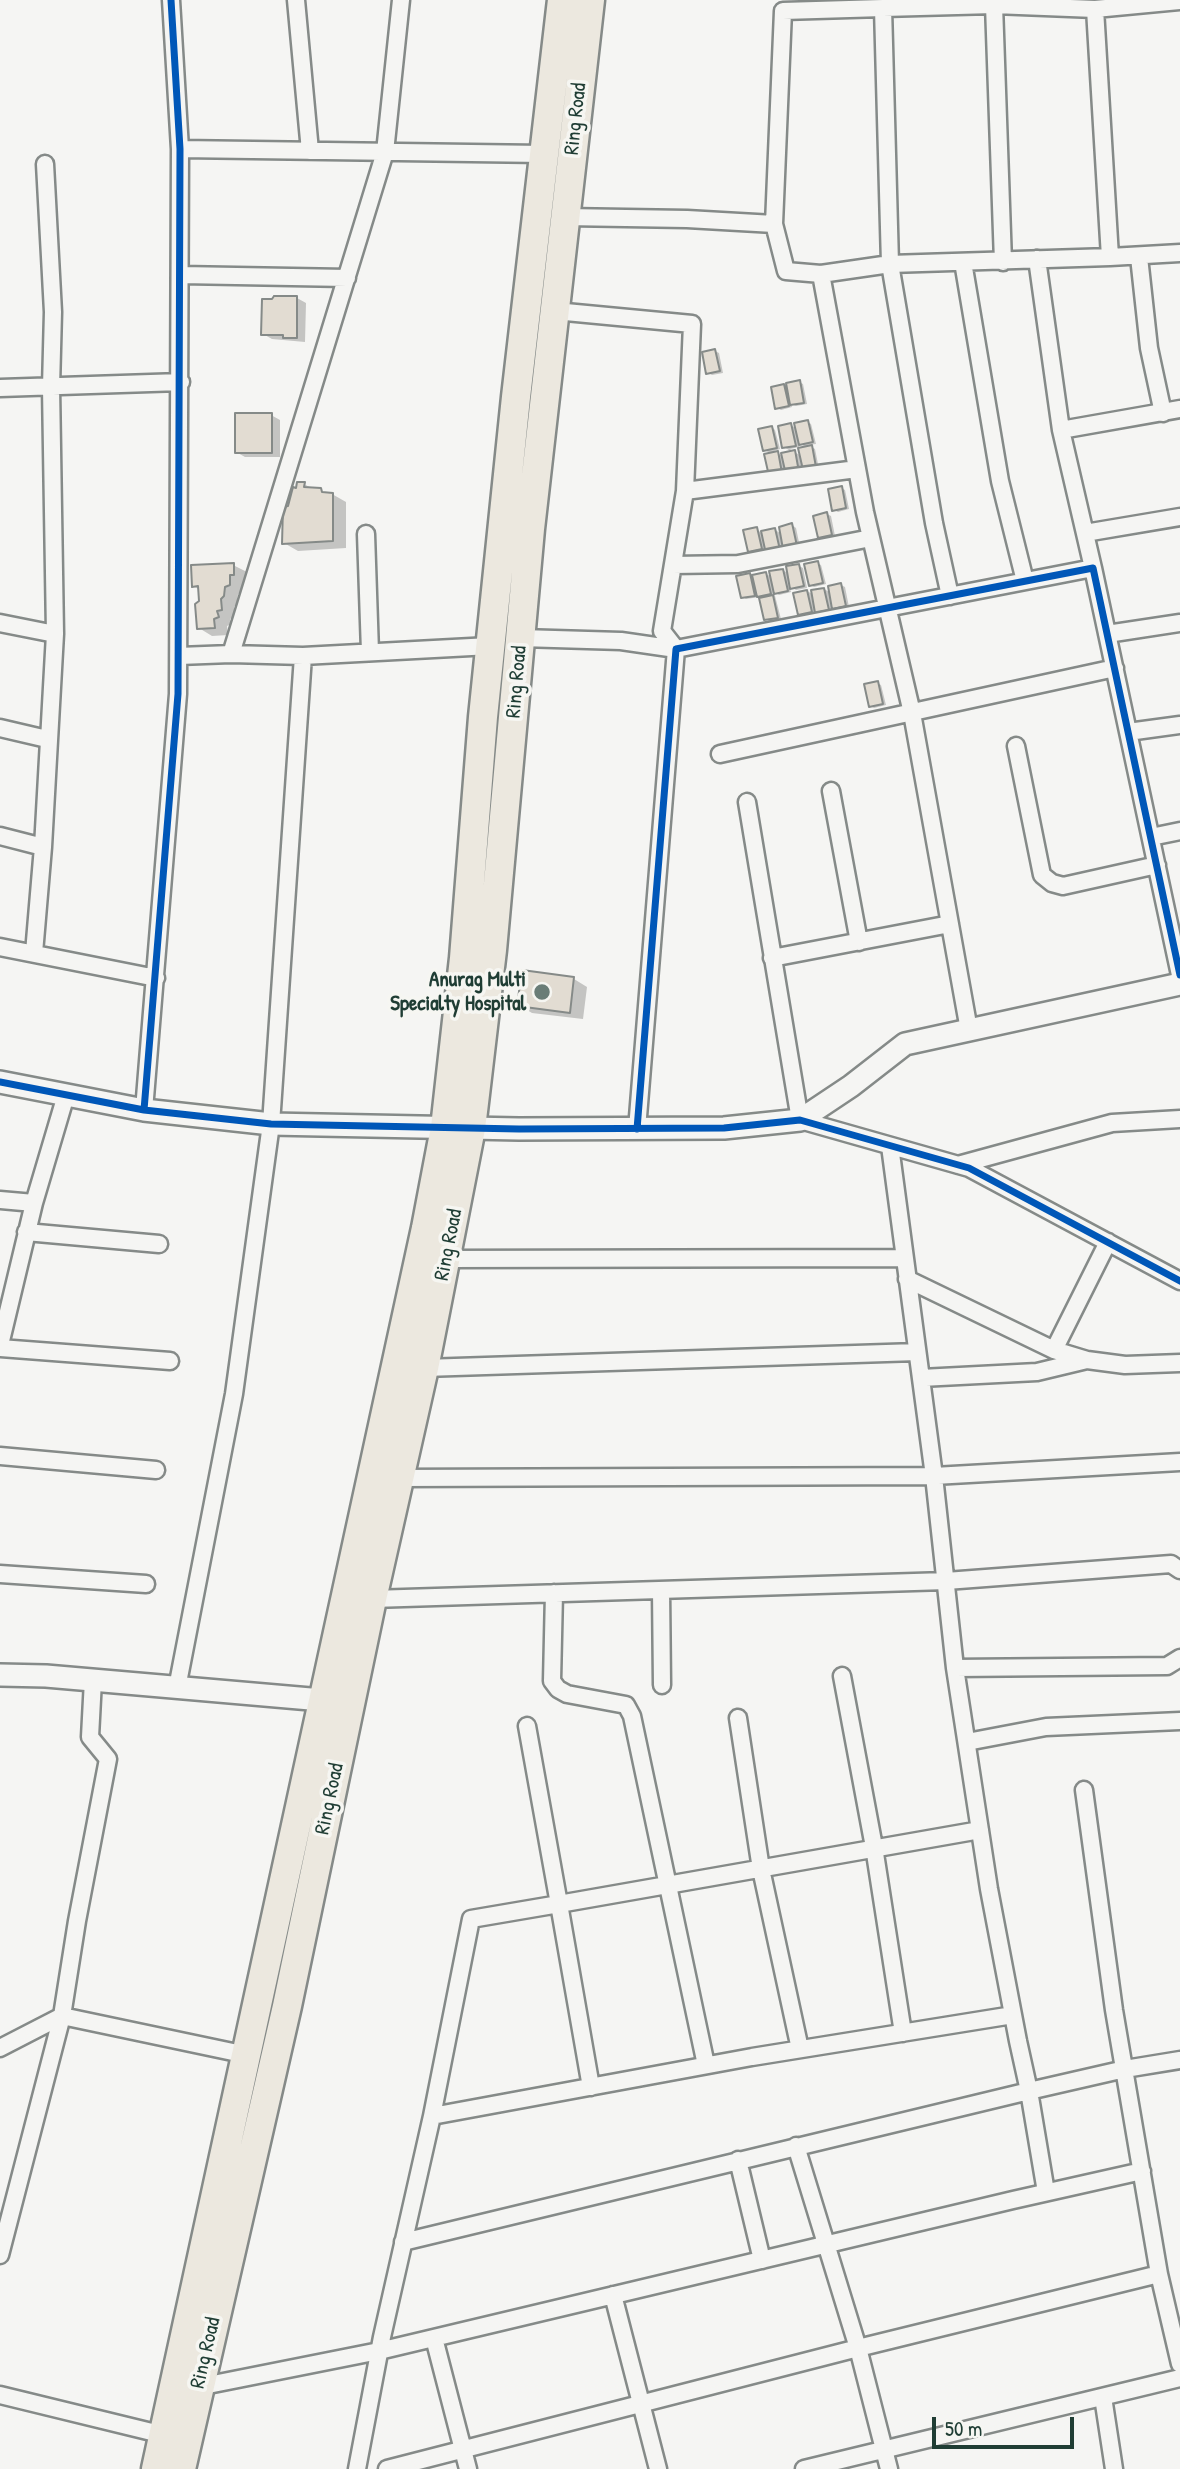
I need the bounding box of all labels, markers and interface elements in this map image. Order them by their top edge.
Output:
street label: Ring Road [560,82,592,156]
street label: Ring Road [501,645,533,719]
place label: Anurag Multi Specialty Hospital [390,967,526,1017]
marker: Anurag Multi Specialty Hospital [532,982,552,1002]
street label: Ring Road [430,1207,468,1283]
street label: Ring Road [310,1761,350,1837]
street label: Ring Road [186,2315,226,2391]
scale bar [935,2402,1077,2446]
text: 50 m [945,2414,982,2443]

